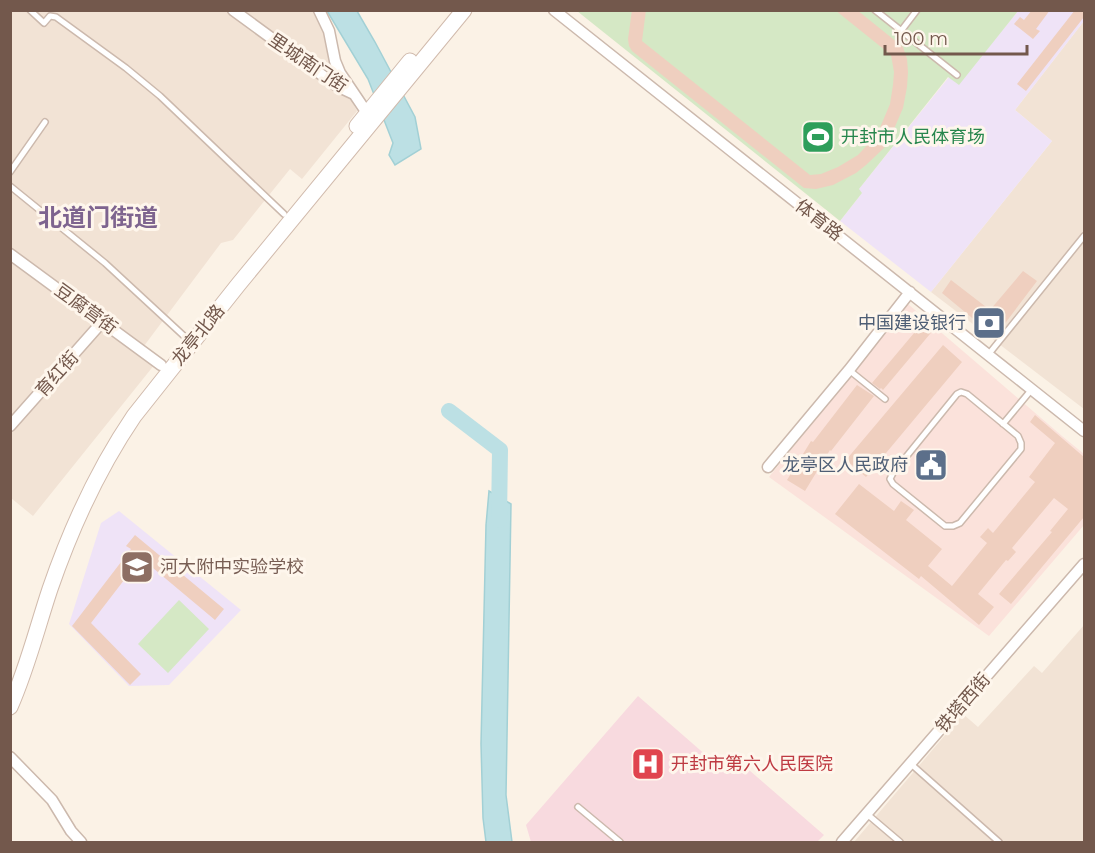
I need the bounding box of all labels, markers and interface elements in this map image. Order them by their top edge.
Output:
scale bar [885,18,1028,56]
text: 100 m [894,28,948,50]
street label: 里城南门街 [265,29,351,97]
sports icon: 开封市人民体育场 [800,119,836,155]
place label: 开封市人民体育场 [841,126,985,148]
street label: 体育路 [791,195,847,245]
district label: 北道门街道 [38,203,158,232]
street label: 豆腐营街 [50,279,122,339]
street label: 龙亭北路 [167,300,229,370]
bank icon: 中国建设银行 [971,305,1007,341]
place label: 中国建设银行 [858,312,966,334]
street label: 育红街 [31,347,83,401]
public building icon: 龙亭区人民政府 [913,447,949,483]
place label: 龙亭区人民政府 [782,454,908,476]
school or university icon: 河大附中实验学校 [119,549,155,585]
place label: 河大附中实验学校 [160,556,304,578]
street label: 铁塔西街 [931,669,995,737]
hospital icon: 开封市第六人民医院 [630,746,666,782]
place label: 开封市第六人民医院 [671,753,833,775]

